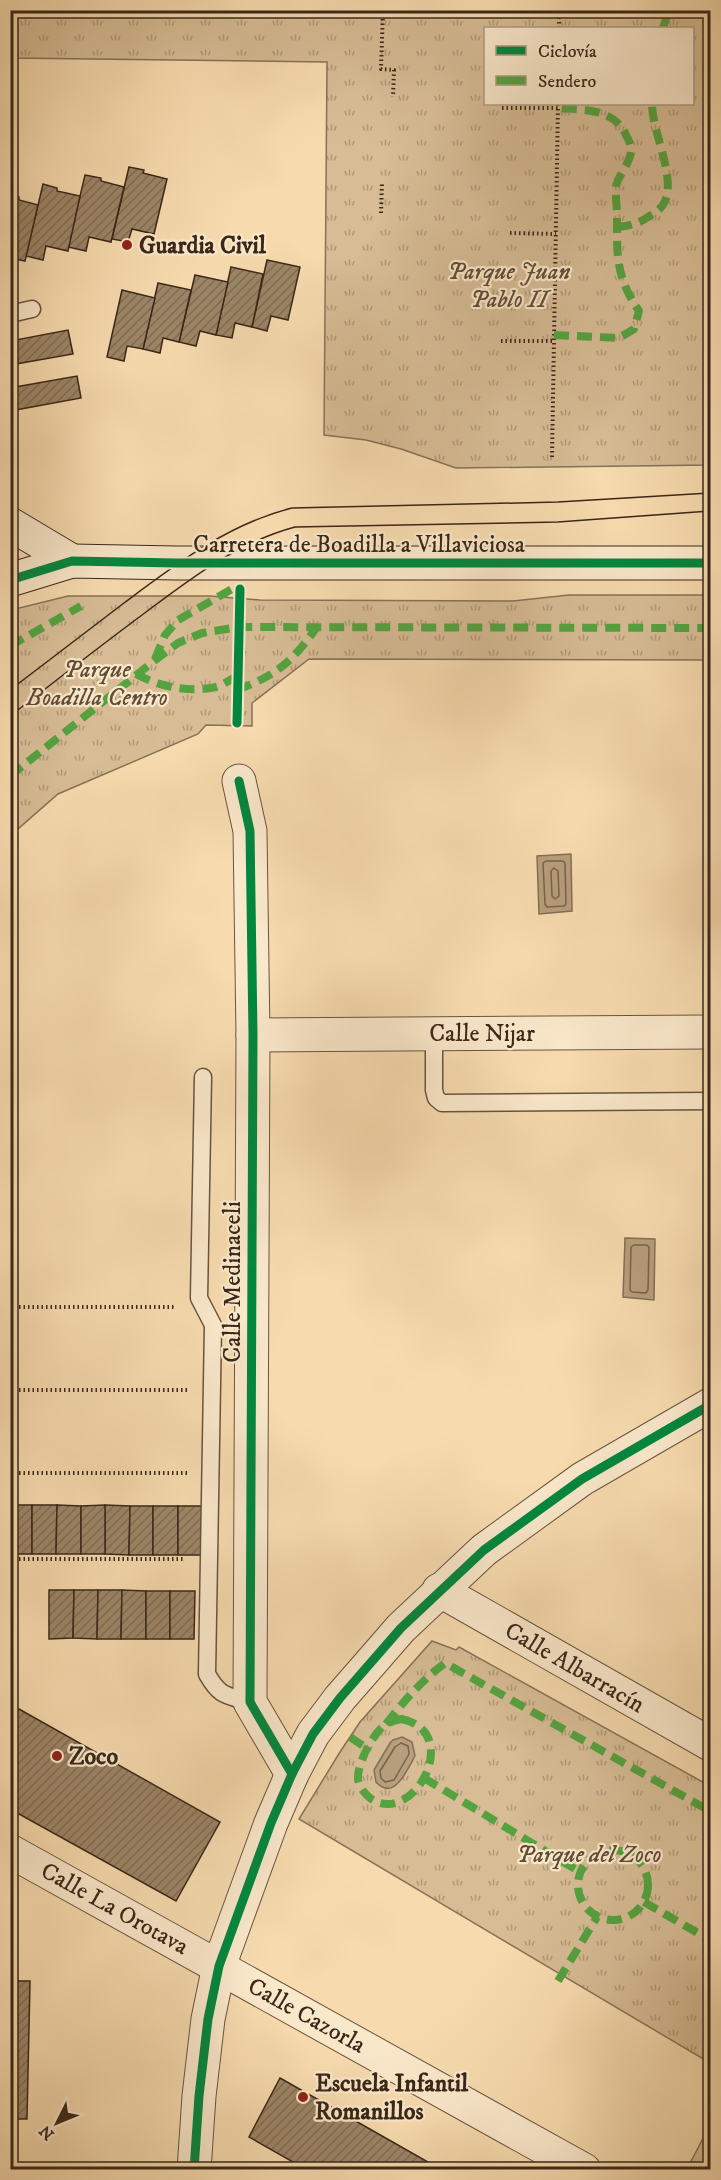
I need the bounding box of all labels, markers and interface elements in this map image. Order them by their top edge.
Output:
legend [484,27,694,105]
text: Ciclovía [538,41,597,63]
text: Sendero [538,71,596,93]
place label: Guardia Civil [139,231,267,261]
marker: Guardia Civil [120,238,134,252]
park label: Parque Juan Pablo II [448,257,570,315]
street label: Carretera de Boadilla a Villaviciosa [193,530,526,560]
park label: Parque Boadilla Centro [25,655,168,713]
street label: Calle Nijar [429,1019,535,1049]
street label: Calle Medinaceli [218,1201,248,1363]
street label: Calle Albarracín [499,1616,650,1720]
place label: Zoco [69,1742,118,1772]
marker: Zoco [50,1749,64,1763]
park label: Parque del Zoco [517,1840,661,1870]
street label: Calle La Orotava [35,1856,194,1962]
street label: Calle Cazorla [242,1971,371,2061]
place label: Escuela Infantil Romanillos [315,2069,469,2127]
marker: Escuela Infantil Romanillos [296,2090,310,2104]
north arrow [27,2093,87,2153]
text: N [35,2121,59,2144]

